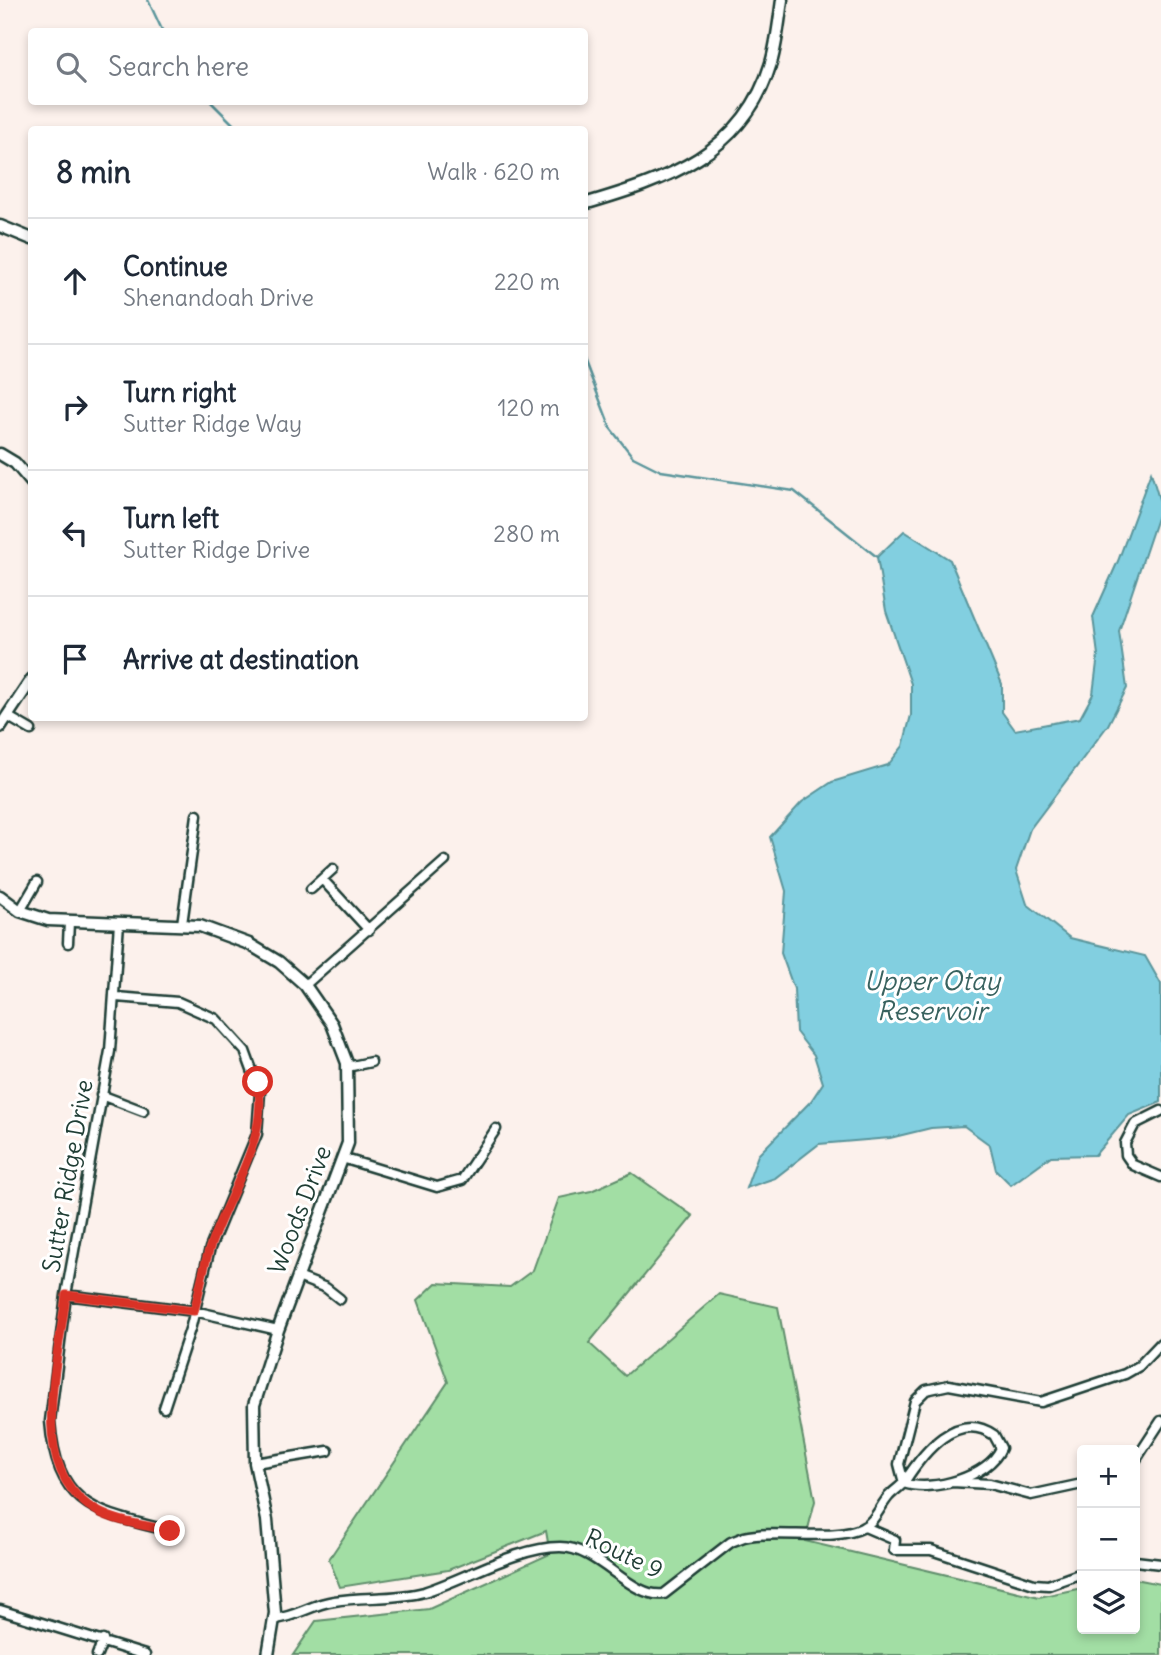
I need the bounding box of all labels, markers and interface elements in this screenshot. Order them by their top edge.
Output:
search box [28,28,588,105]
icon: search [52,48,90,86]
text: Search here [108,50,249,83]
text: 8 min [56,153,131,191]
text: Walk · 620 m [427,157,560,186]
text: Continue [123,250,228,283]
icon: ahead [56,262,94,300]
text: 220 m [494,267,560,296]
text: Shenandoah Drive [123,283,314,312]
text: Turn right [123,376,236,409]
icon: right [56,388,94,426]
text: 120 m [497,393,560,422]
text: Sutter Ridge Way [123,409,302,438]
text: Turn left [123,502,219,535]
icon: left [56,514,94,552]
text: 280 m [493,519,560,548]
text: Sutter Ridge Drive [123,535,310,564]
icon: arrive [56,640,94,678]
text: Arrive at destination [123,643,359,676]
water label: Upper Otay Reservoir [864,964,1002,1027]
route start [242,1066,273,1097]
street label: Sutter Ridge Drive [35,1077,99,1275]
street label: Woods Drive [261,1141,337,1278]
map controls [1077,1445,1140,1634]
button: + [1077,1445,1140,1508]
button: − [1077,1508,1140,1571]
route end [154,1515,185,1546]
street label: Route 9 [581,1521,668,1585]
button: layers [1077,1571,1140,1634]

